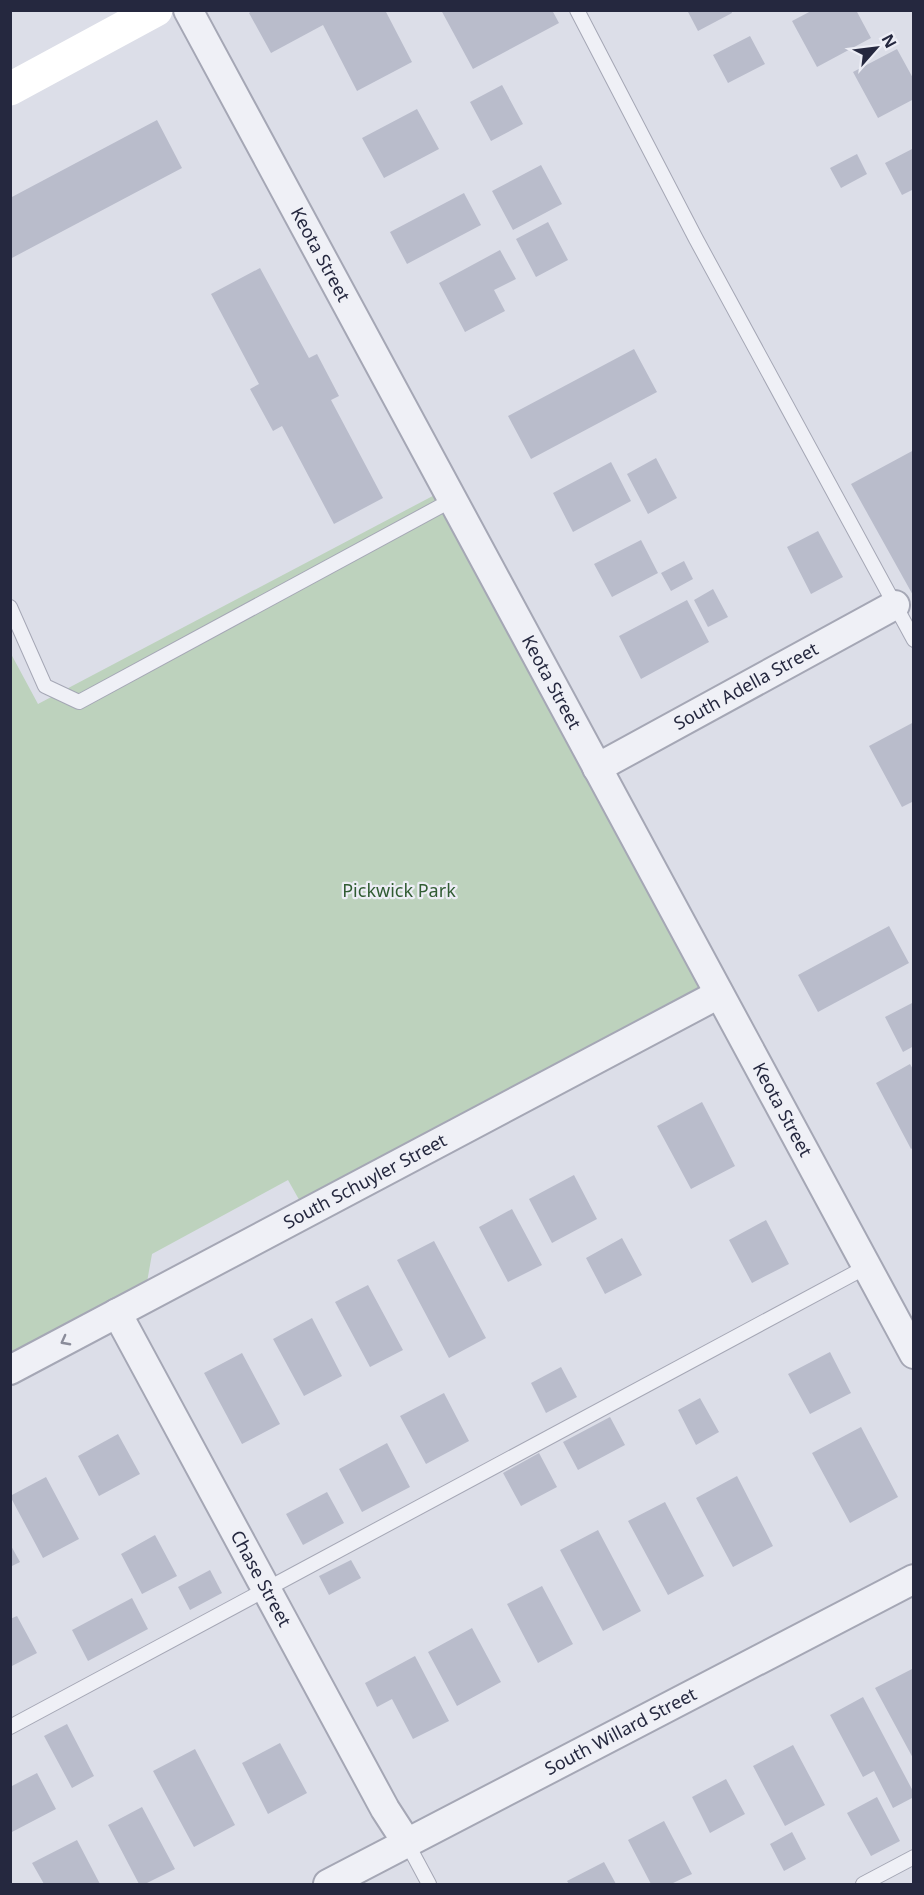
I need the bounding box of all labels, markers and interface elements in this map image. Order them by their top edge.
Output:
north arrow [846,18,906,78]
text: N [876,30,902,52]
street label: Keota Street [286,203,356,306]
street label: Keota Street [517,630,587,734]
street label: South Adella Street [669,636,823,735]
park label: Pickwick Park [342,878,456,902]
street label: Keota Street [748,1058,818,1161]
street label: South Schuyler Street [279,1127,451,1234]
one-way arrow [61,1334,72,1345]
street label: Chase Street [226,1526,298,1631]
street label: South Willard Street [540,1681,701,1780]

